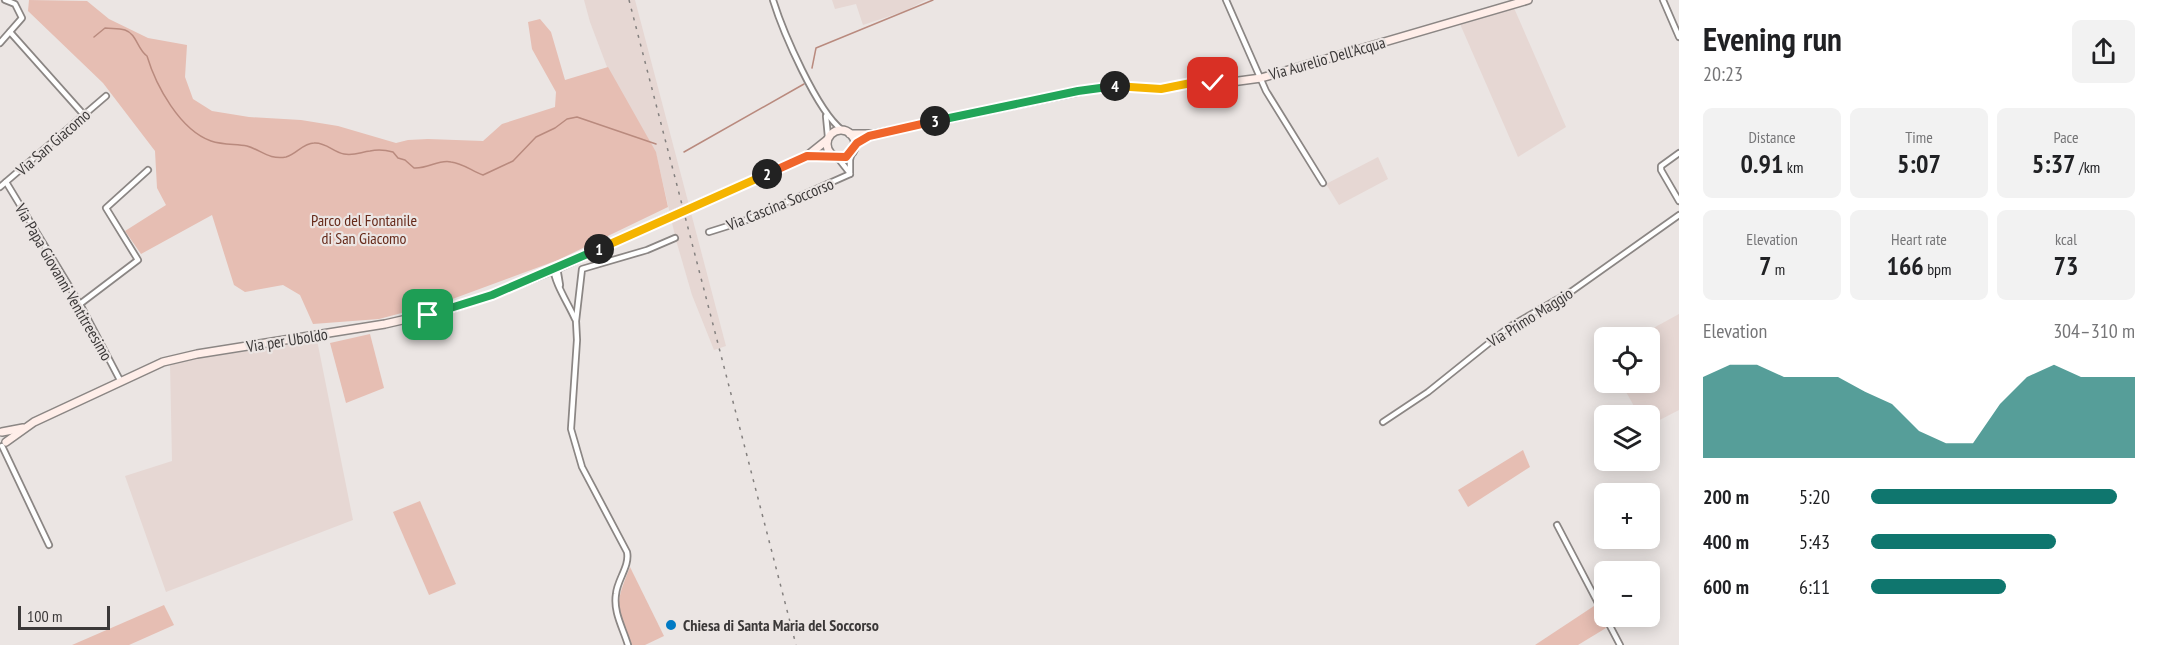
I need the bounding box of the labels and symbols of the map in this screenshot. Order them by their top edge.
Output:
street label: Via Aurelio Dell'Acqua [1266,32,1387,84]
pin [1187,57,1238,108]
pin: 4 [1100,71,1130,101]
street label: Via San Giacomo [11,104,94,180]
pin: 3 [920,106,950,136]
pin: 2 [752,159,782,189]
street label: Via Cascina Soccorso [723,173,837,235]
street label: Via Papa Giovanni Ventitreesimo [10,199,117,364]
park label: Parco del Fontanile di San Giacomo [311,210,417,248]
pin: 1 [584,234,614,264]
street label: Via Primo Maggio [1483,283,1576,352]
pin [402,289,453,340]
street label: Via per Uboldo [244,324,329,356]
scale bar [18,603,110,630]
place label: Chiesa di Santa Maria del Soccorso [683,615,879,635]
marker: Chiesa di Santa Maria del Soccorso [664,618,678,632]

